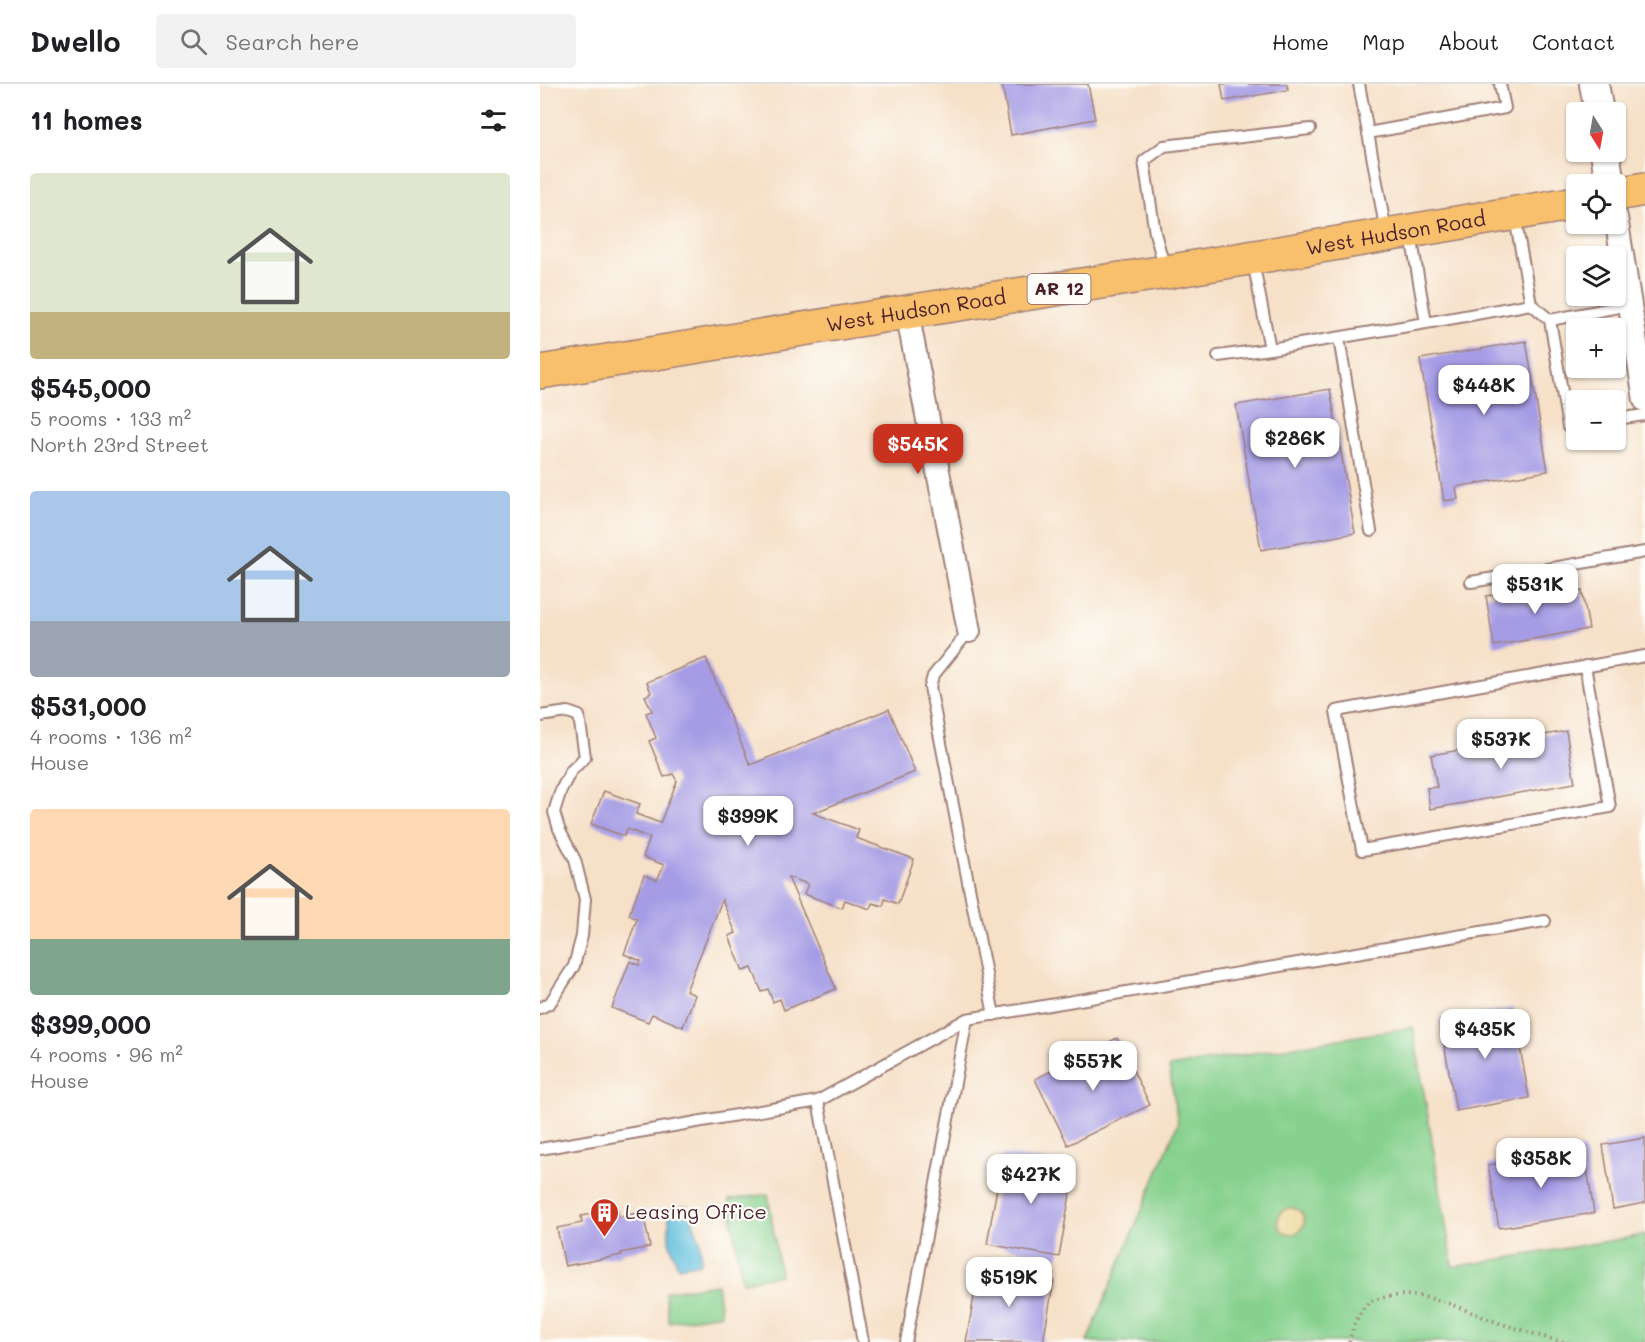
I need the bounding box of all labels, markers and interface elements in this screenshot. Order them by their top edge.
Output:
search box [156,14,576,68]
text: Dwello [30,23,120,59]
icon: search [177,25,210,58]
text: Search here [225,27,359,56]
text: Home [1272,28,1329,55]
text: Map [1362,28,1405,55]
text: About [1438,28,1499,55]
text: Contact [1532,28,1615,55]
north arrow [1566,102,1626,162]
map controls [1566,102,1626,450]
text: 11 homes [30,103,143,137]
icon: filters [477,104,510,137]
button: locate [1566,174,1626,234]
street label: West Hudson Road [1304,204,1487,260]
icon: home [216,212,324,320]
button: layers [1566,246,1626,306]
road number: AR 12 [1028,274,1090,304]
street label: West Hudson Road [824,283,1008,337]
button: + [1566,318,1626,378]
pin: $448K [1442,365,1526,416]
text: $545,000 [30,371,151,405]
text: $448K [1452,371,1516,397]
button: − [1566,390,1626,450]
text: 5 rooms · 133 m² [30,405,191,431]
pin: $286K [1253,418,1337,469]
pin: $545K [876,424,960,475]
text: $286K [1264,424,1326,450]
text: $545K [887,430,949,456]
text: North 23rd Street [30,431,209,457]
icon: home [216,530,324,638]
pin: $531K [1493,564,1577,615]
text: $531K [1506,570,1564,596]
text: $531,000 [30,689,147,723]
pin: $537K [1459,719,1543,770]
text: 4 rooms · 136 m² [30,723,192,749]
text: $537K [1471,725,1531,751]
text: House [30,749,89,775]
pin: $399K [706,796,790,847]
text: $399K [717,802,779,828]
icon: home [216,848,324,956]
text: $399,000 [30,1007,151,1041]
pin: $435K [1443,1009,1527,1060]
text: $435K [1454,1015,1516,1041]
text: 4 rooms · 96 m² [30,1041,183,1067]
pin: $557K [1051,1041,1135,1092]
text: $557K [1063,1047,1123,1073]
text: House [30,1067,89,1093]
pin: $358K [1499,1138,1583,1189]
text: $358K [1510,1144,1572,1170]
pin: $427K [989,1154,1073,1205]
text: $427K [1001,1160,1061,1186]
building icon: Leasing Office [588,1196,620,1238]
place label: Leasing Office [625,1198,767,1224]
pin: $519K [967,1257,1051,1308]
text: $519K [980,1263,1038,1289]

